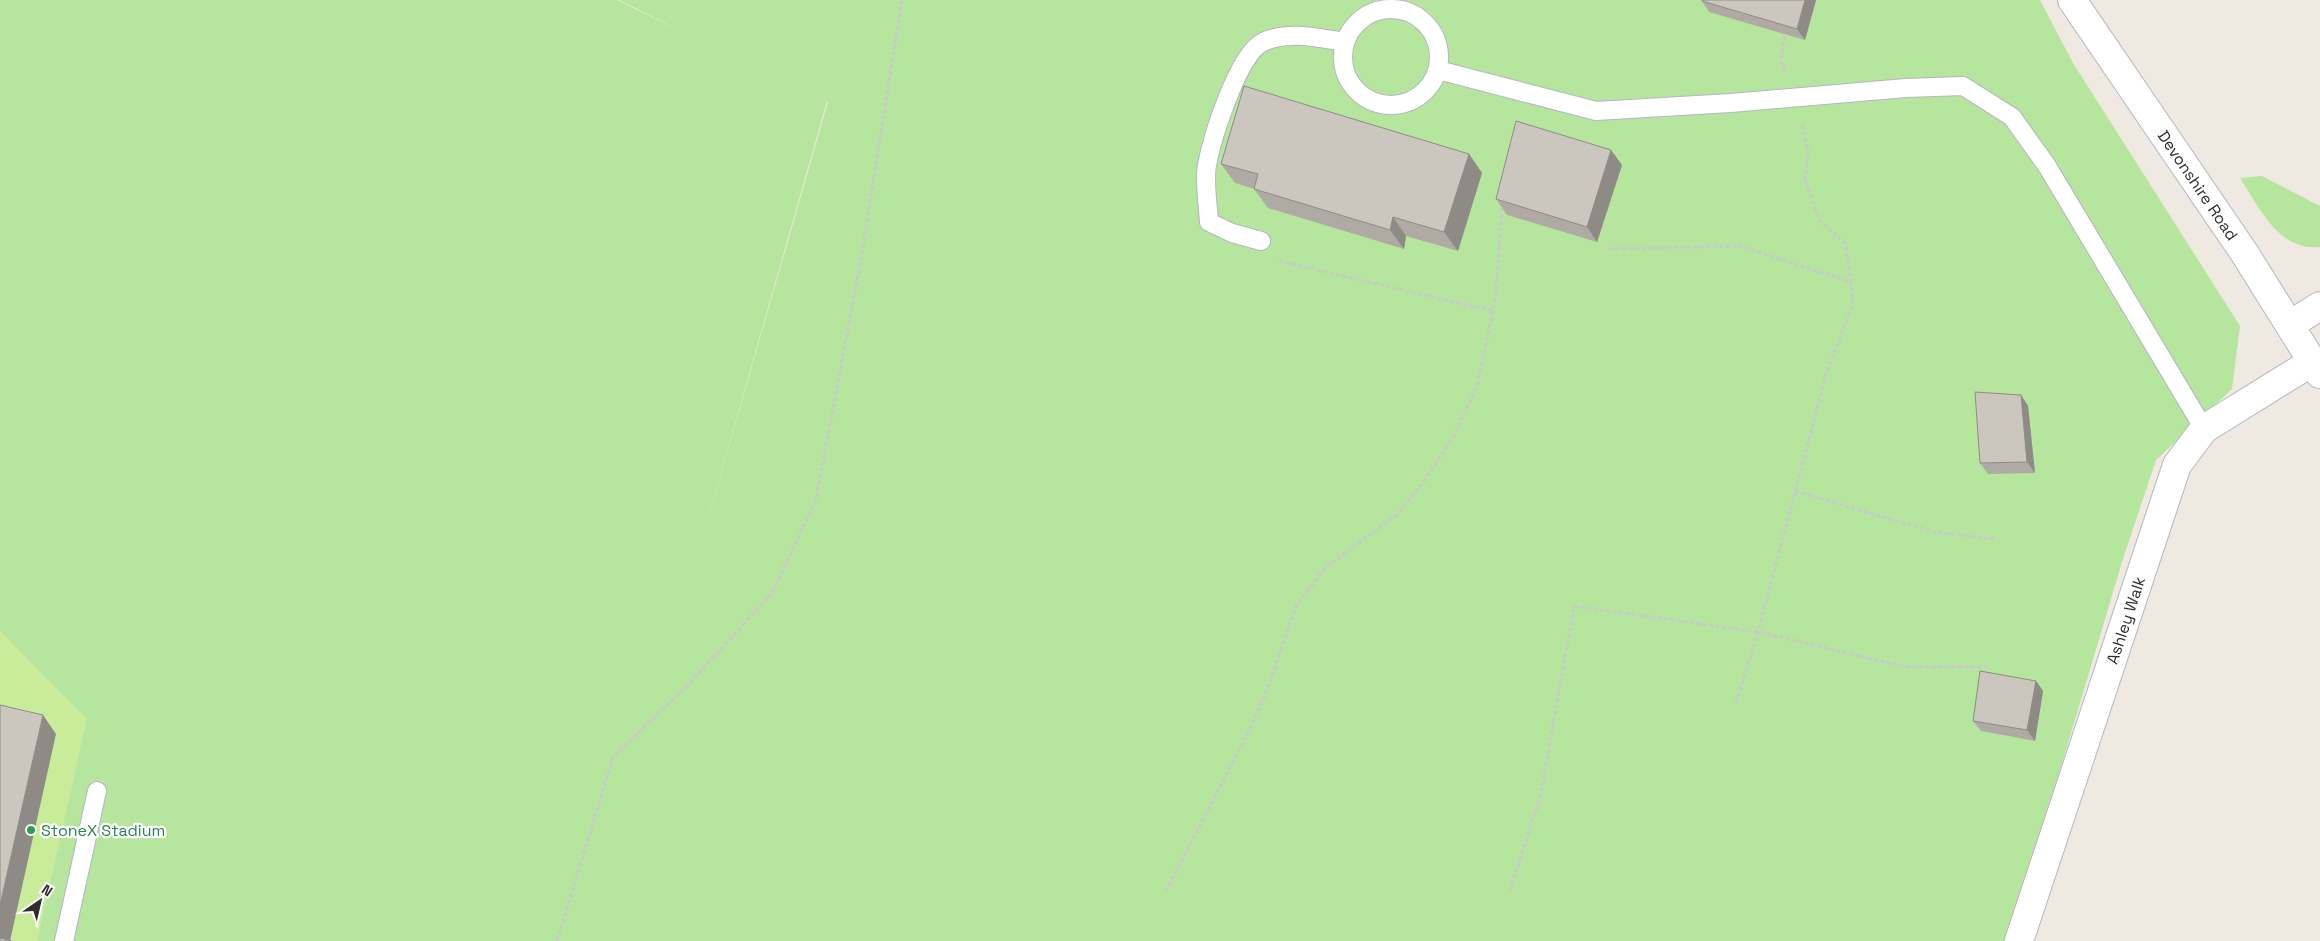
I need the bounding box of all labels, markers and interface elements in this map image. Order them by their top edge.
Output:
street label: Devonshire Road [2153,126,2243,244]
street label: Ashley Walk [2102,573,2150,667]
place label: StoneX Stadium [41,820,165,841]
marker: StoneX Stadium [25,824,37,836]
north arrow [15,876,65,926]
text: N [38,880,56,900]

